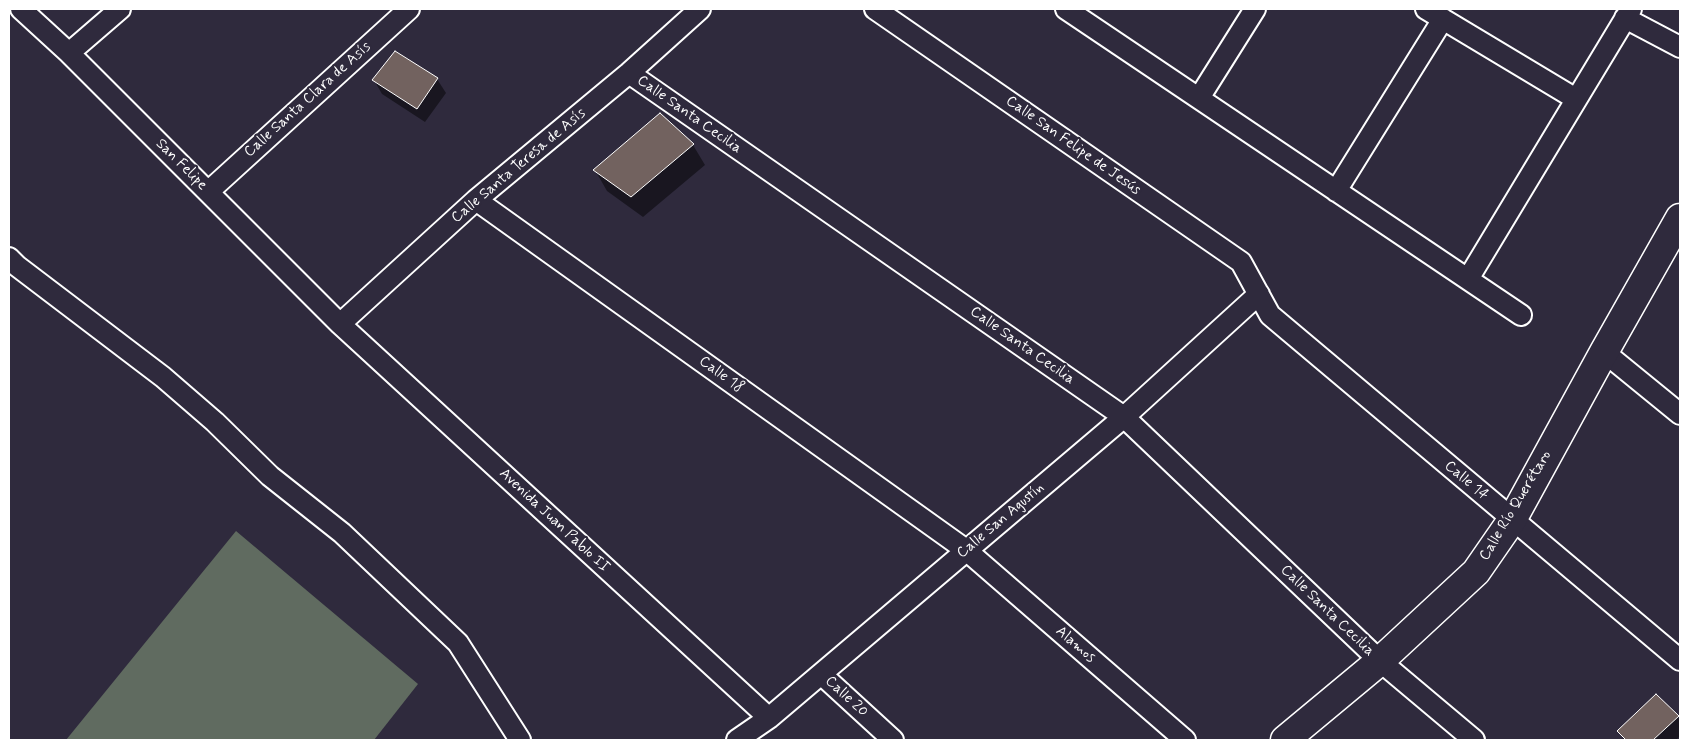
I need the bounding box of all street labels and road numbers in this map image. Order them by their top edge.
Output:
street label: Calle Santa Clara de Asís [241,38,375,162]
street label: Calle Santa Cecilia [633,72,745,158]
street label: Calle San Felipe de Jesús [1002,93,1144,199]
street label: Calle Santa Teresa de Asís [448,105,590,227]
street label: San Felipe [151,135,211,195]
street label: Calle Santa Cecilia [966,303,1078,389]
street label: Calle 18 [695,353,747,397]
street label: Calle Río Querétaro [1476,448,1556,564]
street label: Calle 14 [1440,457,1492,505]
street label: Avenida Juan Pablo II [495,465,613,577]
street label: Calle San Agustín [954,479,1048,563]
street label: Calle Santa Cecilia [1276,562,1378,660]
street label: Alamos [1051,623,1099,667]
street label: Calle 20 [821,673,871,721]

